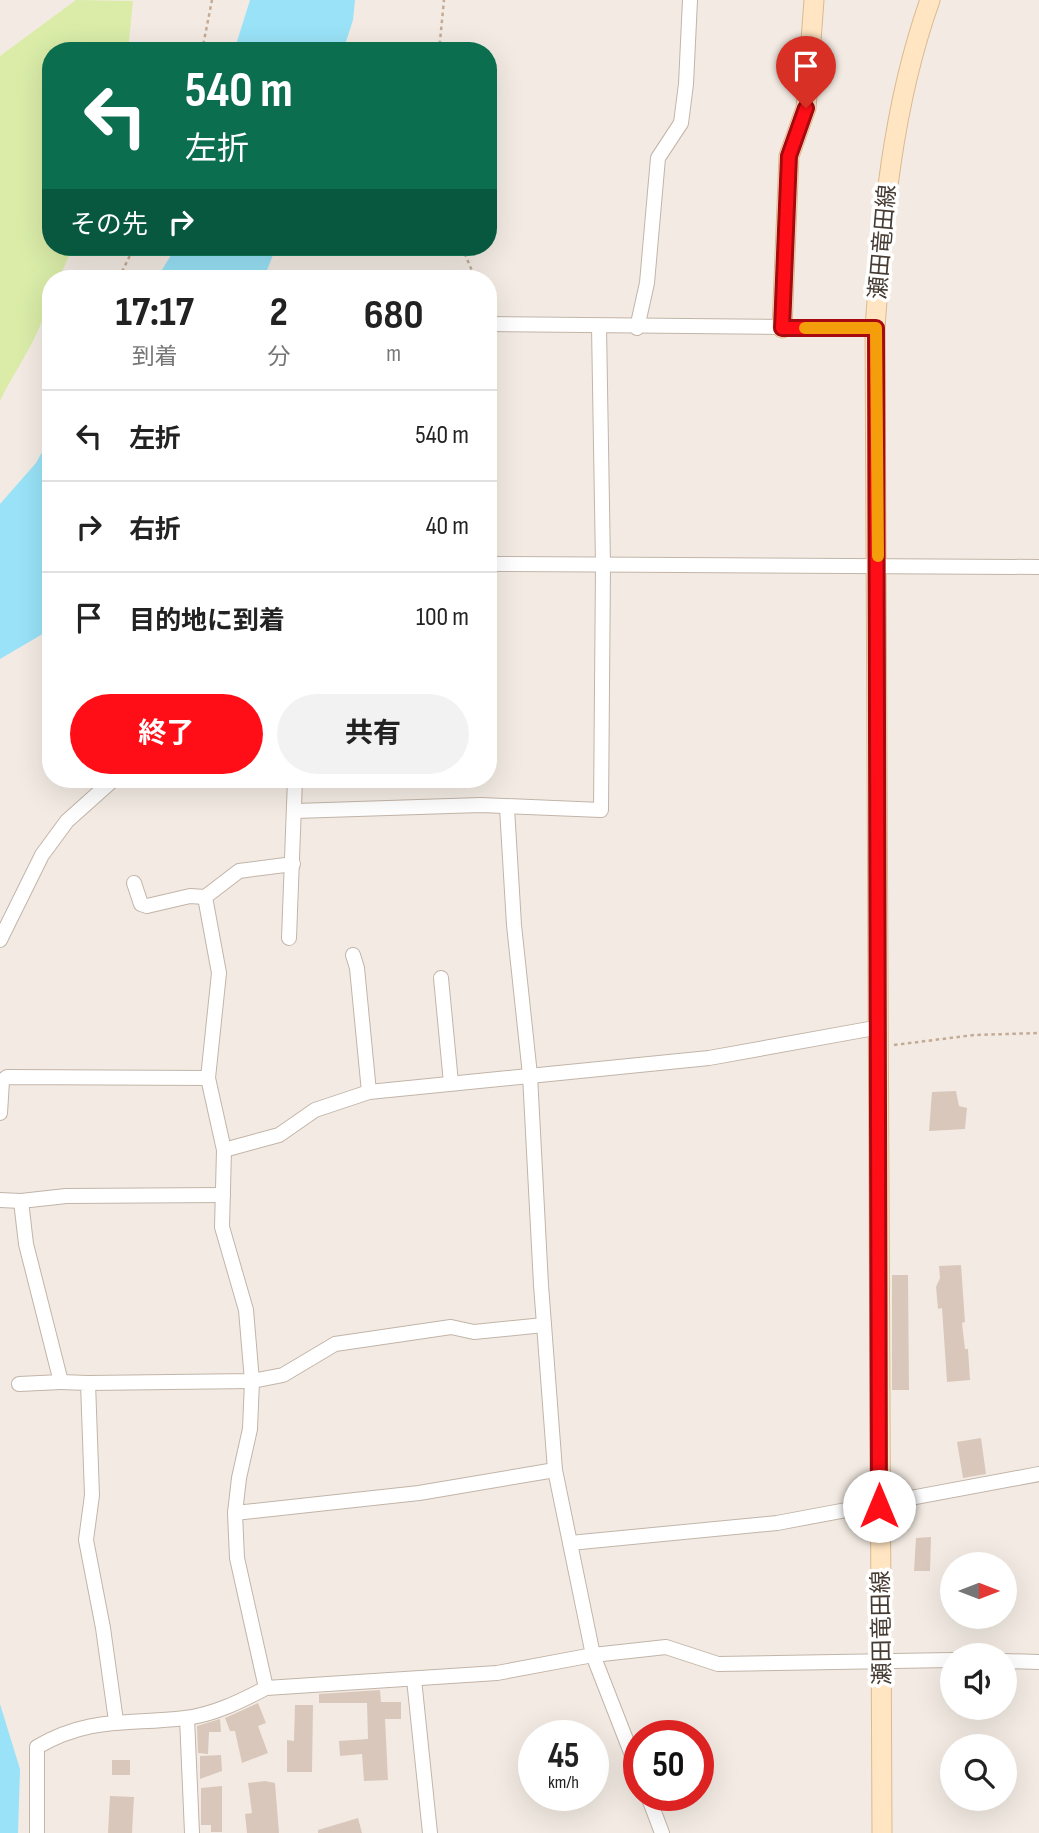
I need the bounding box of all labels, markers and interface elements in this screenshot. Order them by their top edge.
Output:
pin [776,36,836,108]
icon: arrive [787,47,825,85]
text: 540 m [185,62,293,121]
icon: left [70,70,161,161]
text: 左折 [185,130,249,169]
street label: 瀬田竜田線 [864,184,902,301]
icon: right [162,203,200,241]
text: その先 [70,210,148,241]
text: 17:17 [116,287,194,338]
text: 2 [270,287,288,338]
text: 680 [364,290,423,341]
text: m [386,340,401,368]
text: 到着 [132,343,178,371]
text: 分 [267,343,290,371]
icon: left [70,417,108,455]
text: 540 m [415,420,469,451]
text: 左折 [129,424,181,455]
icon: right [70,508,108,546]
text: 40 m [426,511,469,542]
text: 右折 [129,515,181,546]
icon: arrive [70,599,108,637]
text: 100 m [416,602,469,633]
text: 目的地に到着 [129,606,285,637]
button: 終了 [70,694,263,774]
button: 共有 [277,694,469,774]
position arrow [842,1469,916,1543]
north arrow [940,1552,1017,1629]
map controls [940,1552,1017,1811]
street label: 瀬田竜田線 [867,1570,897,1686]
button: sound [940,1643,1017,1720]
speed limit sign: 50 [623,1720,714,1811]
button: search [940,1734,1017,1811]
text: 45 [548,1735,579,1778]
text: km/h [548,1772,579,1793]

